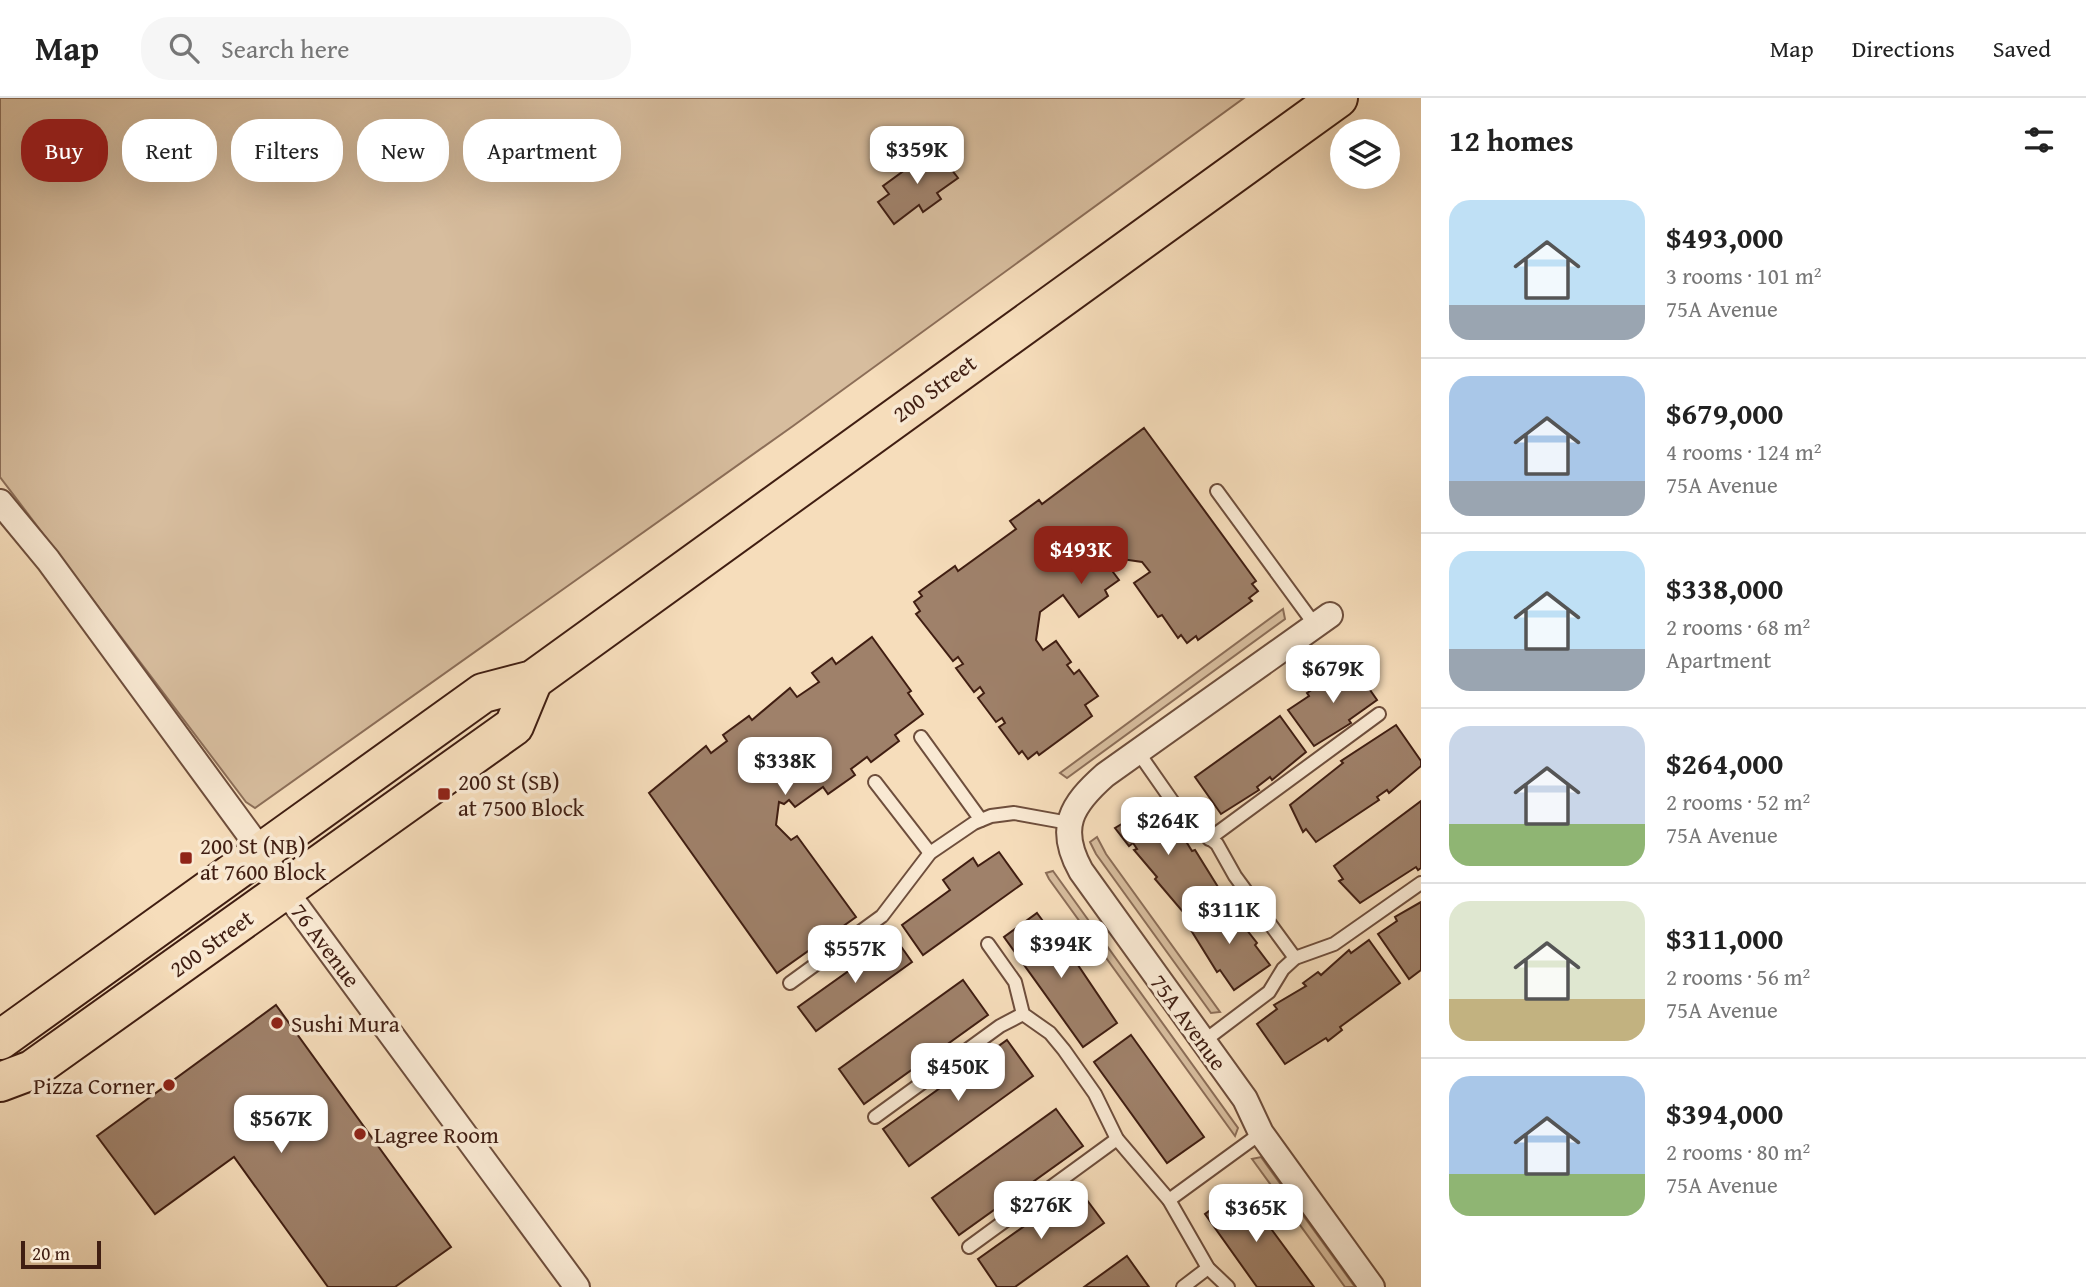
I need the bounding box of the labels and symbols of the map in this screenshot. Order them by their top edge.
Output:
pin: $359K [868,126,966,186]
street label: 200 Street [885,346,983,430]
pin: $493K [1032,526,1130,586]
pin: $679K [1284,646,1382,705]
pin: $338K [736,738,834,797]
place label: 200 St (SB) at 7500 Block [458,765,584,824]
marker: 200 St (SB) at 7500 Block [436,786,452,802]
pin: $264K [1119,798,1217,857]
place label: 200 St (NB) at 7600 Block [200,829,326,888]
marker: 200 St (NB) at 7600 Block [178,850,194,866]
pin: $311K [1180,886,1278,946]
street label: 76 Avenue [283,896,369,994]
street label: 200 Street [162,901,260,985]
pin: $394K [1012,920,1110,980]
pin: $557K [806,926,904,985]
street label: 75A Avenue [1143,967,1235,1077]
place label: Sushi Mura [291,1007,400,1040]
marker: Sushi Mura [269,1015,285,1031]
pin: $450K [909,1044,1007,1103]
place label: Pizza Corner [33,1069,156,1102]
marker: Pizza Corner [161,1077,177,1093]
pin: $567K [232,1096,330,1155]
place label: Lagree Room [374,1118,499,1151]
marker: Lagree Room [352,1126,368,1142]
pin: $276K [992,1182,1090,1241]
pin: $365K [1207,1184,1305,1244]
scale bar [21,1238,102,1270]

